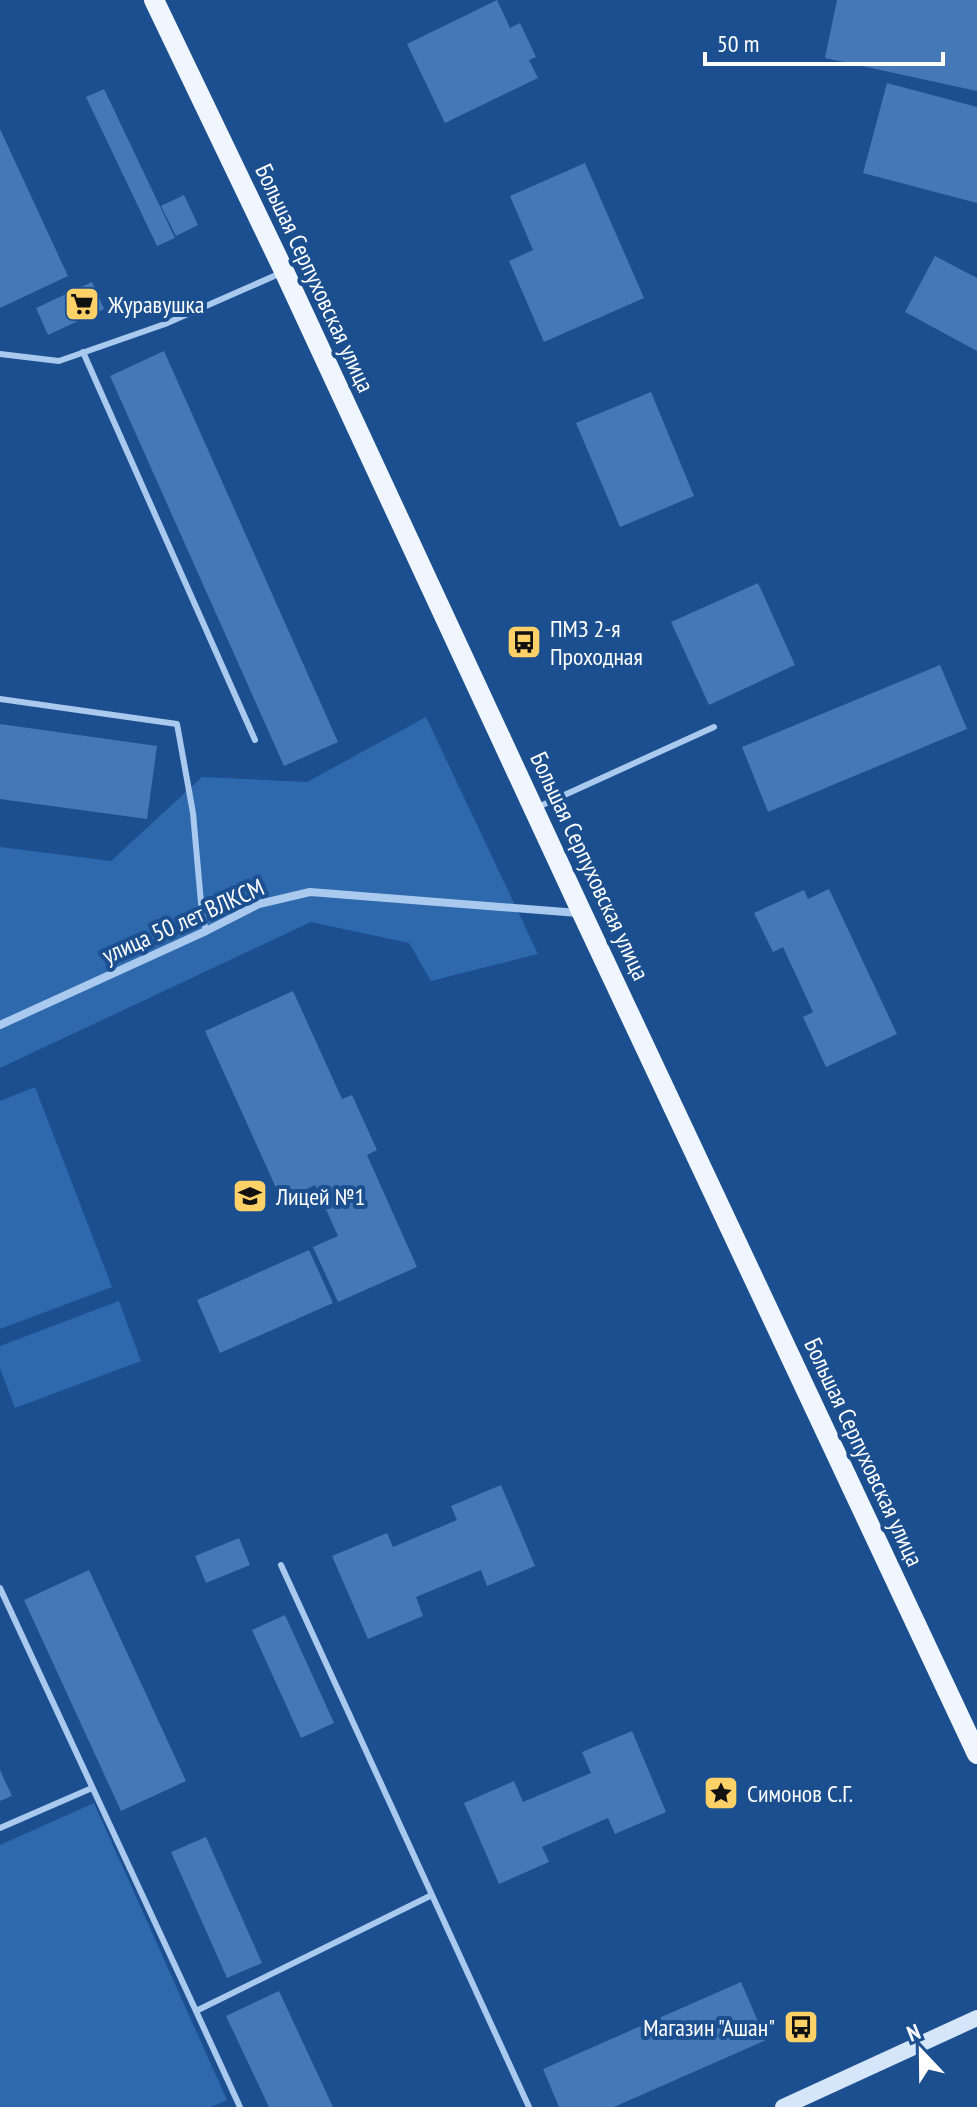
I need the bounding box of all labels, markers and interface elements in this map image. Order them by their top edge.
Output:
scale bar [705,16,943,66]
text: 50 m [717,28,759,59]
street label: Большая Серпуховская улица [248,159,382,397]
supermarket icon: Журавушка [63,285,101,323]
place label: Журавушка [107,289,204,320]
place label: ПМЗ 2-я Проходная [550,613,643,672]
bus stop icon: ПМЗ 2-я Проходная [505,623,543,661]
street label: Большая Серпуховская улица [523,747,657,985]
street label: улица 50 лет ВЛКСМ [97,871,269,971]
school or university icon: Лицей №1 [231,1177,269,1215]
place label: Лицей №1 [275,1181,365,1212]
street label: Большая Серпуховская улица [797,1333,931,1571]
place icon: Симонов С.Г. [702,1774,740,1812]
place label: Симонов С.Г. [747,1778,853,1809]
bus stop icon: Магазин "Ашан" [782,2008,820,2046]
north arrow [881,2011,961,2091]
place label: Магазин "Ашан" [643,2012,775,2043]
text: N [903,2017,924,2048]

